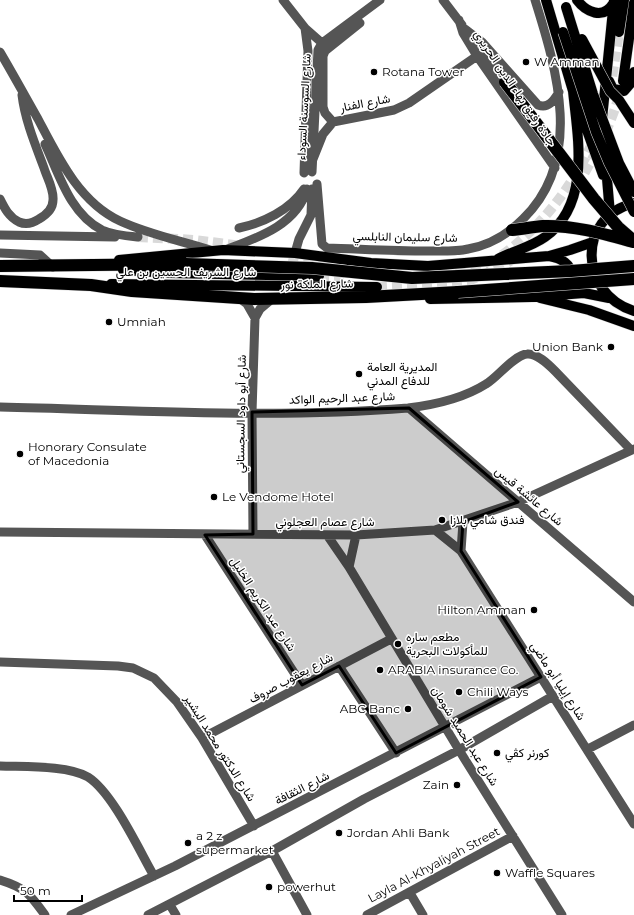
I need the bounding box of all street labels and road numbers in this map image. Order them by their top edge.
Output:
street label: جادة رفيق بهاء الدين الحريري [468,27,560,150]
street label: شارع السوسنة السوداء [293,53,316,161]
street label: شارع الفنار [338,90,392,117]
street label: شارع سليمان النابلسي [352,228,458,248]
street label: شارع الشريف الحسين بن علي [116,264,256,282]
street label: شارع الملكة نور [280,275,353,294]
street label: شارع أبو داود السجستاني [232,355,252,473]
street label: شارع عبد الرحيم الواكد [289,388,395,409]
street label: شارع عائشة قيس [491,463,567,530]
street label: شارع عصام العجلوني [276,514,374,532]
street label: شارع عبد الكريم الخليل [226,554,300,655]
street label: شارع إيليا أبو ماضي [525,639,589,724]
street label: شارع يعقوب صروف [246,649,336,708]
street label: شارع عبد الحميد شومان [427,683,502,789]
street label: شارع الدكتور محمد البشير [179,691,259,805]
street label: شارع الثقافة [272,767,332,809]
street label: Layla Al-Khyaliyah Street [365,823,502,906]

